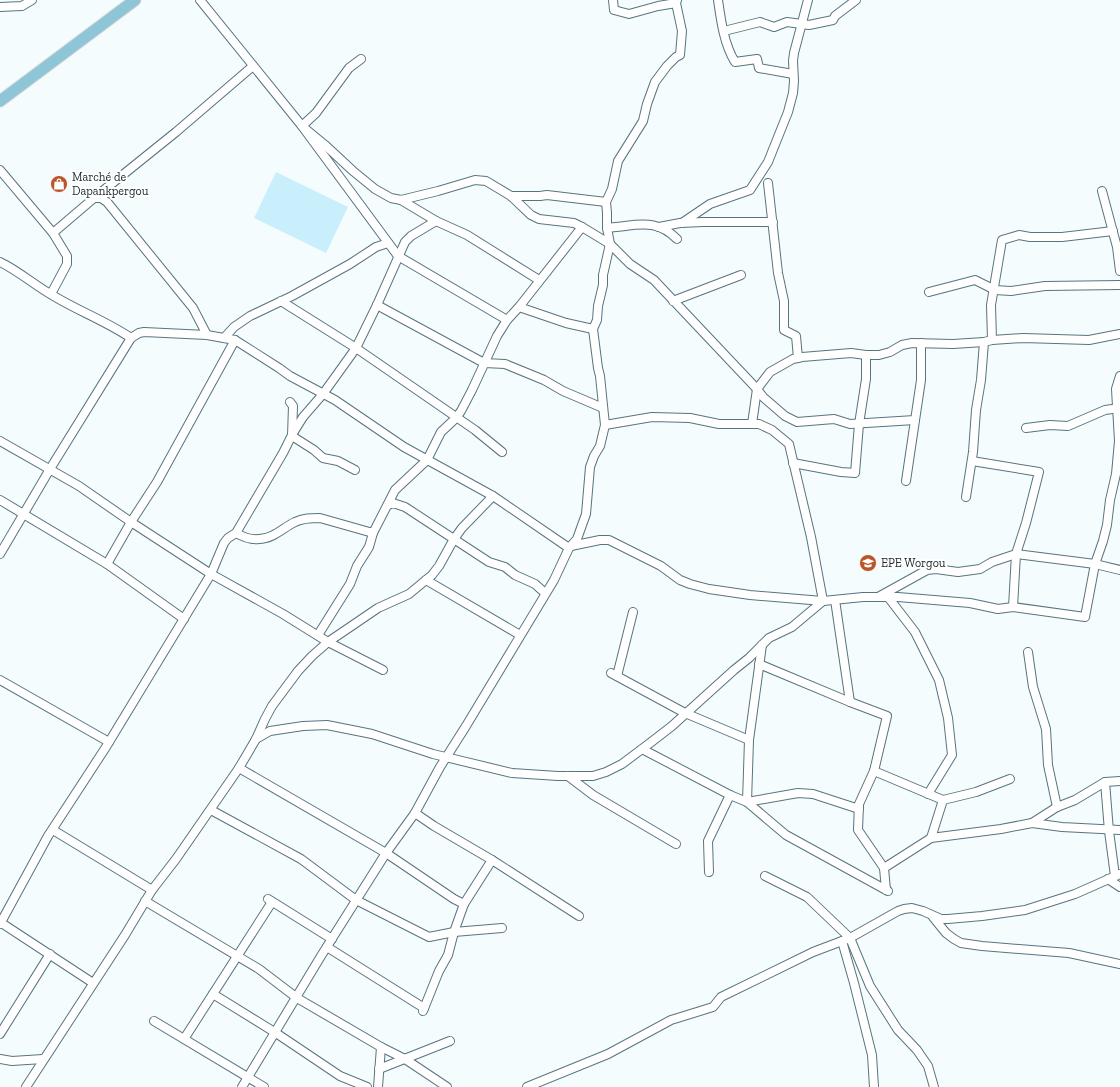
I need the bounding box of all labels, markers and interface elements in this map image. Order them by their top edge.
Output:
place label: Marché de Dapankpergou [72,170,149,198]
shop icon: Marché de Dapankpergou [49,174,69,194]
school or university icon: EPE Worgou [858,553,878,573]
place label: EPE Worgou [881,556,946,570]

